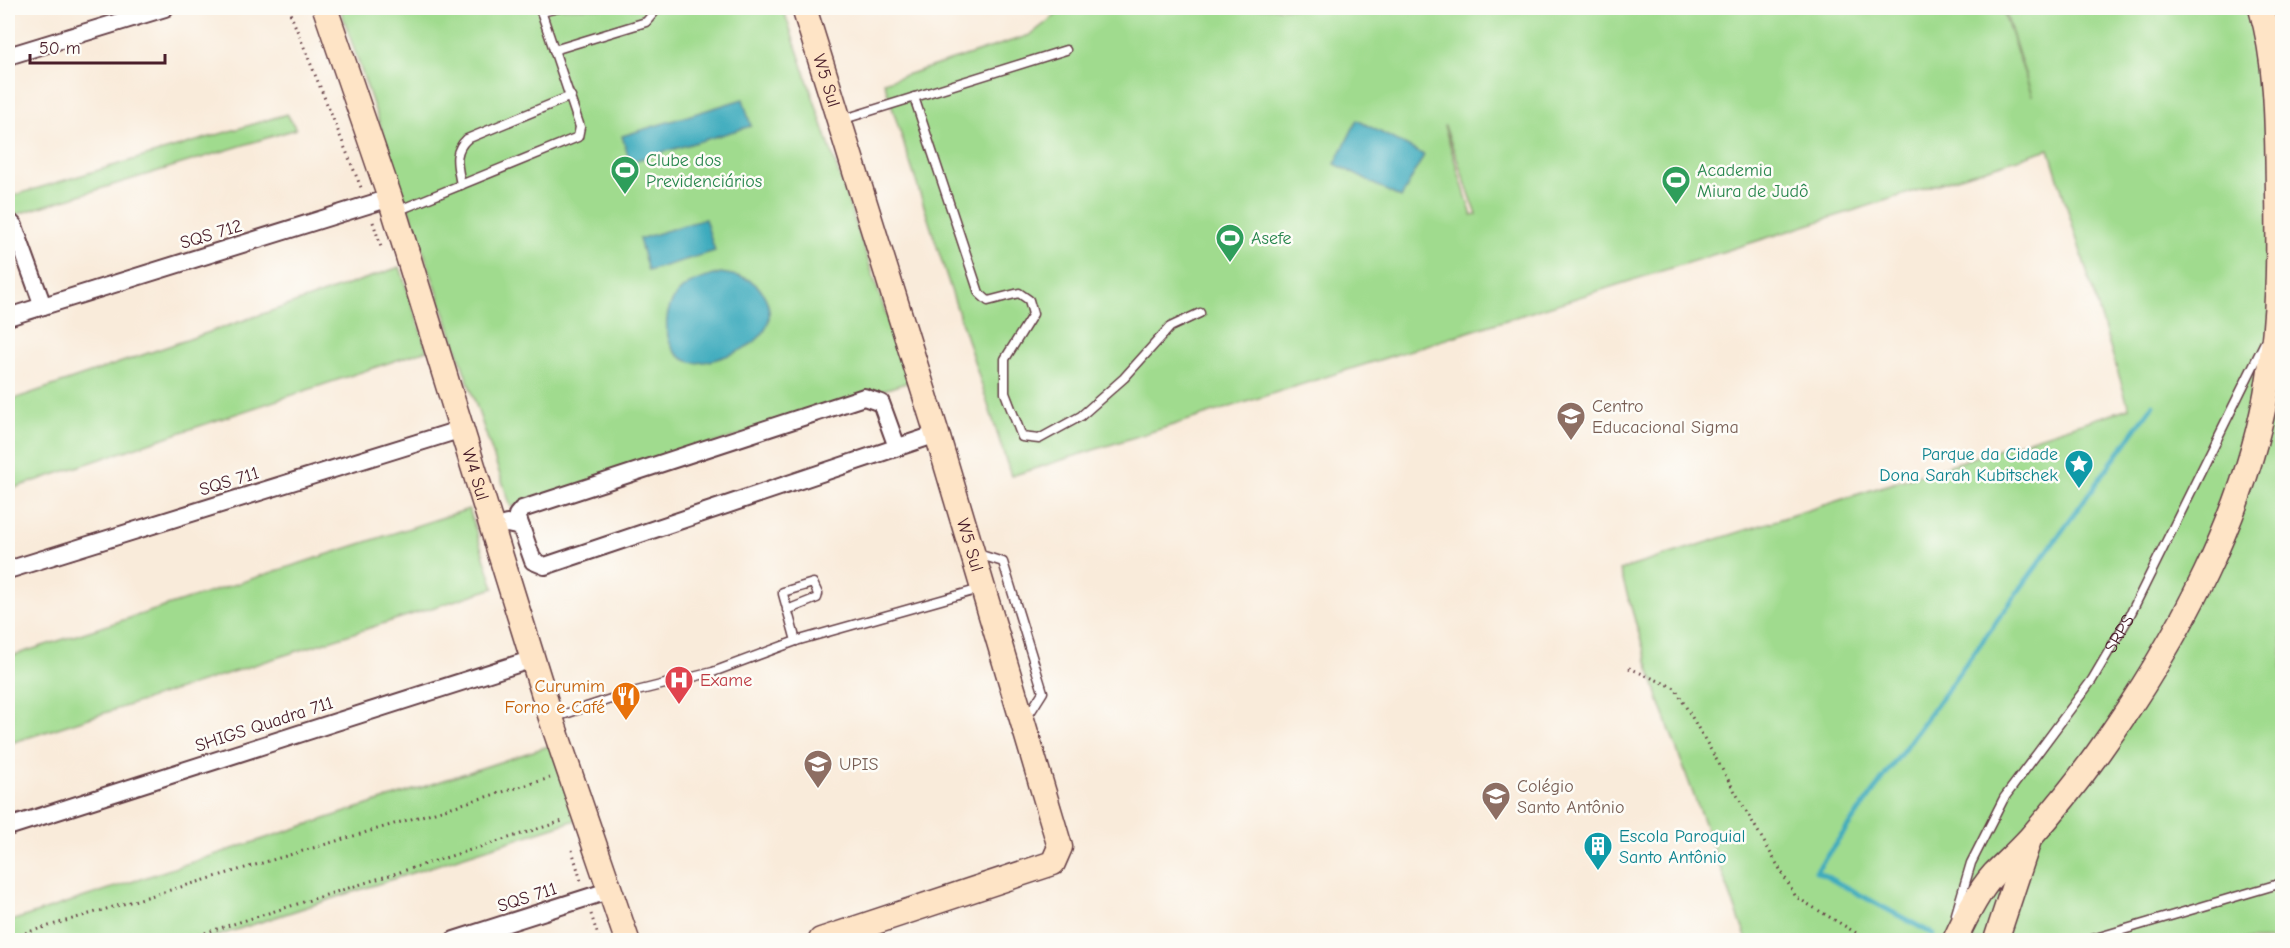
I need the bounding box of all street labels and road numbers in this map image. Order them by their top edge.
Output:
street label: W5 Sul [808,52,844,110]
street label: SQS 712 [178,215,245,254]
street label: W4 Sul [457,446,493,503]
street label: SQS 711 [197,462,262,500]
street label: W5 Sul [952,516,987,574]
street label: SRPS [2100,611,2139,657]
street label: SHIGS Quadra 711 [192,692,336,757]
street label: SQS 711 [495,878,560,917]

